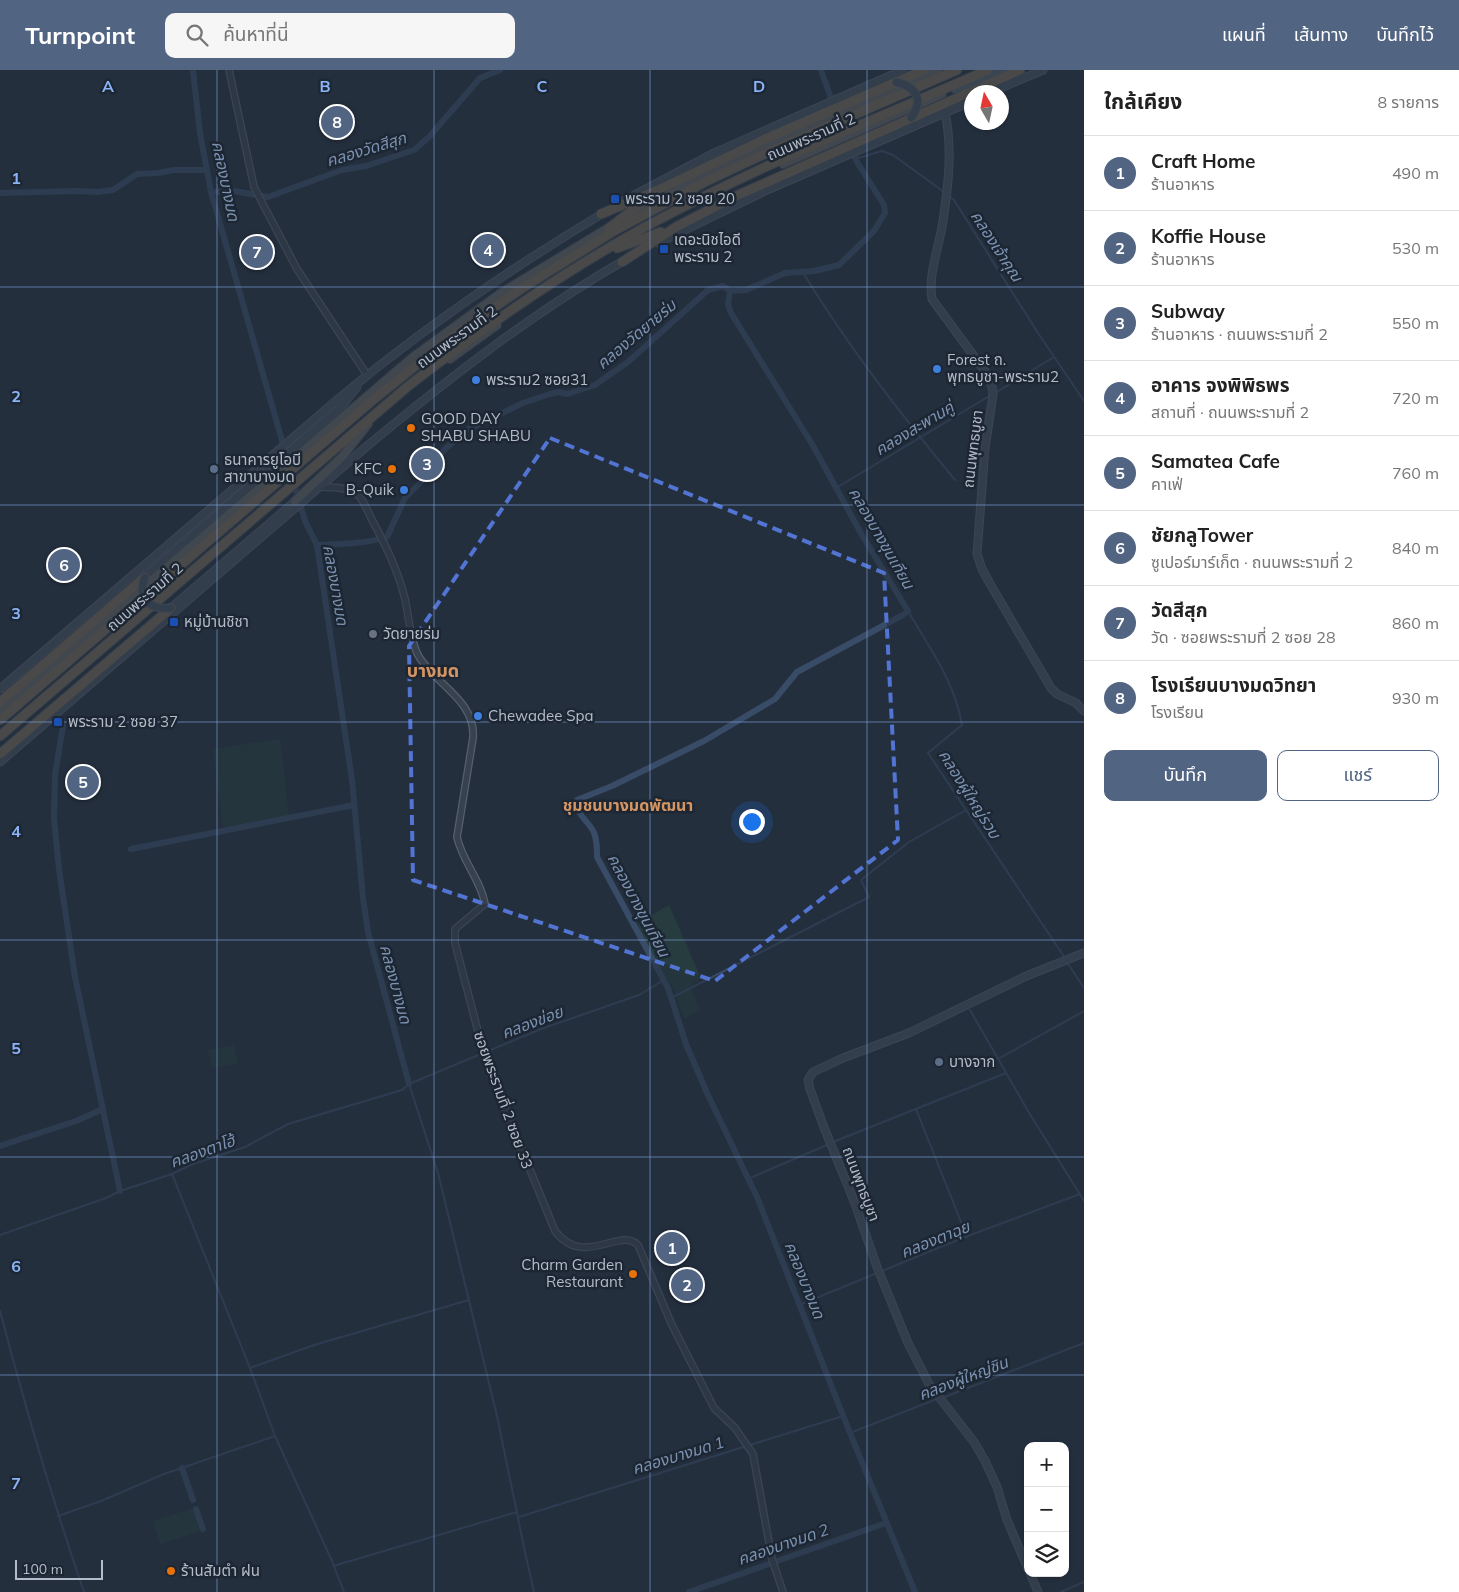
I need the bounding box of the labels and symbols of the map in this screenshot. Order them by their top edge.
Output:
text: A [102,76,114,96]
text: B [319,76,331,96]
text: C [537,76,548,96]
text: D [753,76,765,96]
north arrow [964,85,1009,130]
pin: 8 [321,103,353,141]
street label: ถนนพระรามที่ 2 [763,108,858,165]
water label: คลองวัดสีสุก [324,127,410,172]
water label: คลองบางมด [208,139,244,224]
text: 1 [11,168,21,188]
place label: พระราม 2 ซอย 20 [625,189,735,208]
marker: พระราม 2 ซอย 20 [609,193,621,205]
water label: คลองเจ้าคุณ [966,207,1028,287]
place label: เดอะนิชไอดี พระราม 2 [674,230,741,266]
pin: 4 [472,231,504,269]
pin: 7 [241,233,273,271]
marker: เดอะนิชไอดี พระราม 2 [658,243,670,255]
water label: คลองวัดยายร่ม [592,294,681,373]
street label: ถนนพระรามที่ 2 [412,300,501,372]
place label: Forest ถ. พุทธบูชา-พระราม2 [947,350,1059,386]
marker: Forest ถ. พุทธบูชา-พระราม2 [931,363,943,375]
place label: พระราม2 ซอย31 [486,370,588,389]
marker: พระราม2 ซอย31 [470,374,482,386]
text: 2 [11,386,21,406]
water label: คลองสะพานคู่ [871,396,959,460]
place label: GOOD DAY SHABU SHABU [421,409,531,445]
street label: ถนนพุทธบูชา [958,409,987,489]
marker: GOOD DAY SHABU SHABU [405,422,417,434]
pin: 3 [411,445,443,483]
place label: ธนาคารยูโอบี สาขาบางมด [224,450,301,486]
place label: KFC [354,459,382,478]
marker: ธนาคารยูโอบี สาขาบางมด [208,463,220,475]
marker: KFC [386,463,398,475]
place label: B-Quik [346,480,394,499]
marker: B-Quik [398,484,410,496]
water label: คลองบางขุนเทียน [844,484,920,594]
water label: คลองบางมด [319,543,353,628]
pin: 6 [48,546,80,584]
street label: ถนนพระรามที่ 2 [102,558,187,635]
text: 3 [11,603,21,623]
place label: หมู่บ้านชิชา [184,612,249,631]
marker: หมู่บ้านชิชา [168,616,180,628]
place label: วัดยายร่ม [383,624,440,643]
marker: วัดยายร่ม [367,628,379,640]
district label: บางมด [407,659,459,682]
place label: Chewadee Spa [488,706,594,725]
marker: Chewadee Spa [472,710,484,722]
place label: พระราม 2 ซอย 37 [68,712,178,731]
marker: พระราม 2 ซอย 37 [52,716,64,728]
water label: คลองผู้ใหญ่รวบ [934,746,1006,844]
pin: 5 [67,763,99,801]
district label: ชุมชนบางมดพัฒนา [563,795,693,815]
your location [739,809,765,835]
text: 4 [11,821,21,841]
water label: คลองบางขุนเทียน [603,850,675,961]
water label: คลองบางมด [376,942,416,1027]
water label: คลองข่อย [498,1001,567,1043]
street label: ซอยพระรามที่ 2 ซอย 33 [470,1028,538,1171]
text: 5 [11,1038,21,1058]
place label: บางจาก [949,1052,995,1071]
marker: บางจาก [933,1056,945,1068]
water label: คลองตาโฮ้ [167,1129,239,1172]
street label: ถนนพุทธบูชา [839,1144,884,1224]
water label: คลองตาฉุย [898,1216,974,1263]
pin: 1 [656,1229,688,1267]
water label: คลองบางมด [781,1239,830,1322]
place label: Charm Garden Restaurant [521,1255,623,1291]
text: 6 [11,1256,21,1276]
pin: 2 [671,1266,703,1304]
marker: Charm Garden Restaurant [627,1268,639,1280]
water label: คลองผู้ใหญ่ชิน [915,1351,1012,1405]
water label: คลองบางมด 1 [630,1432,726,1478]
text: 7 [11,1473,21,1493]
water label: คลองบางมด 2 [735,1519,832,1569]
scale bar [15,1557,102,1580]
place label: ร้านสัมตำ ฝน [181,1561,260,1580]
marker: ร้านสัมตำ ฝน [165,1565,177,1577]

